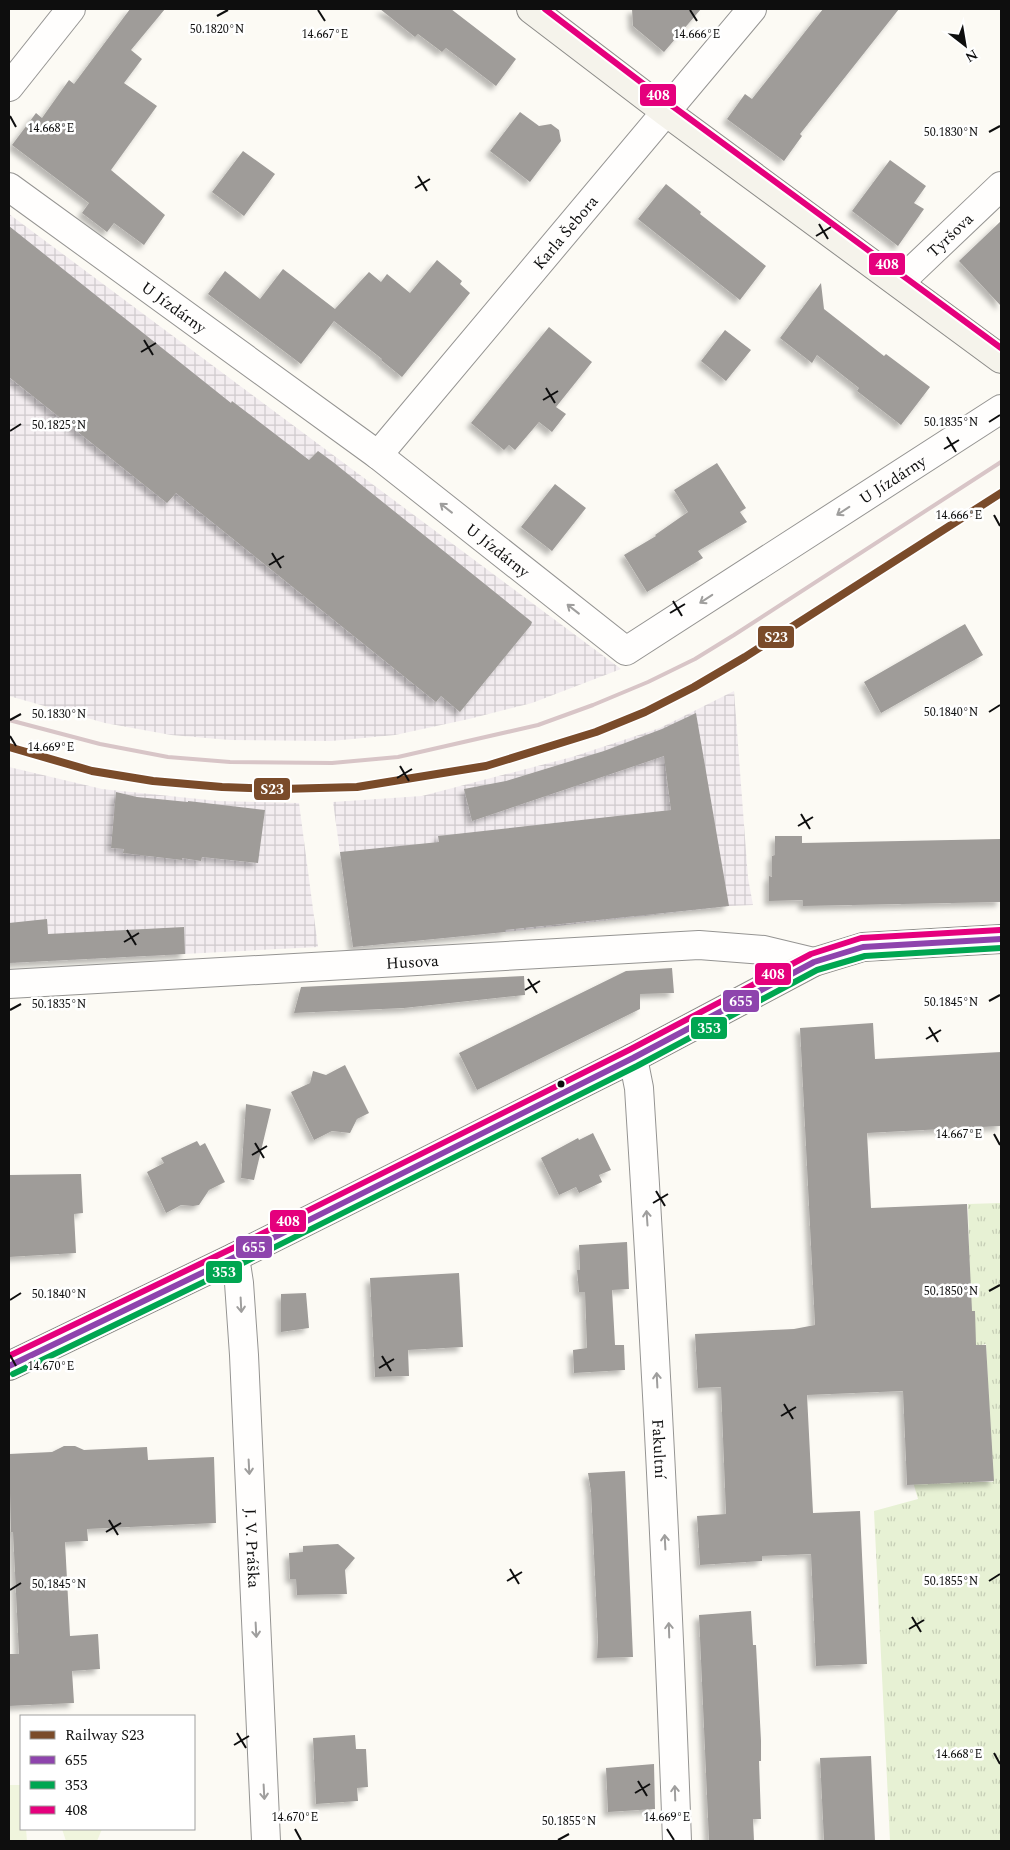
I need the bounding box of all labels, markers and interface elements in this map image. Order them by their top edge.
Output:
text: 50.1820°N [190,20,244,39]
north arrow [940,20,990,70]
text: 14.667°E [302,25,348,44]
text: 14.666°E [674,25,720,44]
text: N [961,44,982,68]
line badge: 408 [639,83,677,107]
text: 408 [646,85,670,106]
text: 14.668°E [28,119,74,138]
text: 50.1830°N [924,123,978,142]
street label: Karla Šebora [527,190,604,275]
street label: Tyršova [922,207,979,263]
line badge: 408 [868,252,906,276]
text: 408 [875,254,899,275]
street label: U Jízdárny [136,276,212,340]
text: 50.1835°N [924,413,978,432]
text: 50.1825°N [32,416,86,435]
street label: U Jízdárny [854,449,932,511]
one-way arrow [439,503,452,514]
text: 14.666°E [936,506,982,525]
one-way arrow [836,507,850,517]
street label: U Jízdárny [460,518,536,584]
one-way arrow [699,594,713,605]
one-way arrow [567,603,580,614]
line badge: S23 [757,625,795,649]
text: S23 [764,627,788,648]
text: 50.1840°N [924,703,978,722]
text: 50.1830°N [32,705,86,724]
text: 14.669°E [28,738,74,757]
line badge: S23 [253,777,291,801]
text: S23 [260,779,284,800]
street label: Husova [385,949,440,976]
line badge: 408 [754,962,792,986]
text: 408 [761,964,785,985]
line badge: 655 [722,989,760,1013]
text: 655 [729,991,753,1012]
text: 50.1845°N [924,993,978,1012]
text: 50.1835°N [32,995,86,1014]
line badge: 353 [690,1016,728,1040]
text: 353 [697,1018,721,1039]
unlabelled marker [556,1079,566,1089]
text: 14.667°E [936,1125,982,1144]
line badge: 408 [269,1209,307,1233]
one-way arrow [643,1210,652,1226]
text: 408 [276,1211,300,1232]
line badge: 655 [235,1235,273,1259]
text: 655 [242,1237,266,1258]
line badge: 353 [205,1260,243,1284]
text: 353 [212,1262,236,1283]
text: 50.1850°N [924,1282,978,1301]
text: 50.1840°N [32,1285,86,1304]
one-way arrow [236,1297,245,1313]
text: 14.670°E [28,1357,74,1376]
one-way arrow [652,1372,661,1388]
street label: Fakultní [645,1418,672,1480]
one-way arrow [244,1459,253,1475]
street label: J. V. Práška [238,1508,266,1589]
one-way arrow [661,1534,670,1550]
text: 50.1855°N [924,1572,978,1591]
text: 50.1845°N [32,1575,86,1594]
one-way arrow [252,1621,261,1637]
one-way arrow [665,1622,674,1638]
legend [20,1715,195,1830]
text: Railway S23 [65,1724,144,1747]
text: 14.668°E [936,1745,982,1764]
text: 655 [65,1749,88,1772]
text: 353 [65,1774,88,1797]
one-way arrow [259,1784,268,1800]
one-way arrow [670,1785,680,1801]
text: 408 [65,1799,88,1822]
text: 14.670°E [272,1808,318,1827]
text: 14.669°E [644,1808,690,1827]
text: 50.1855°N [542,1812,596,1831]

